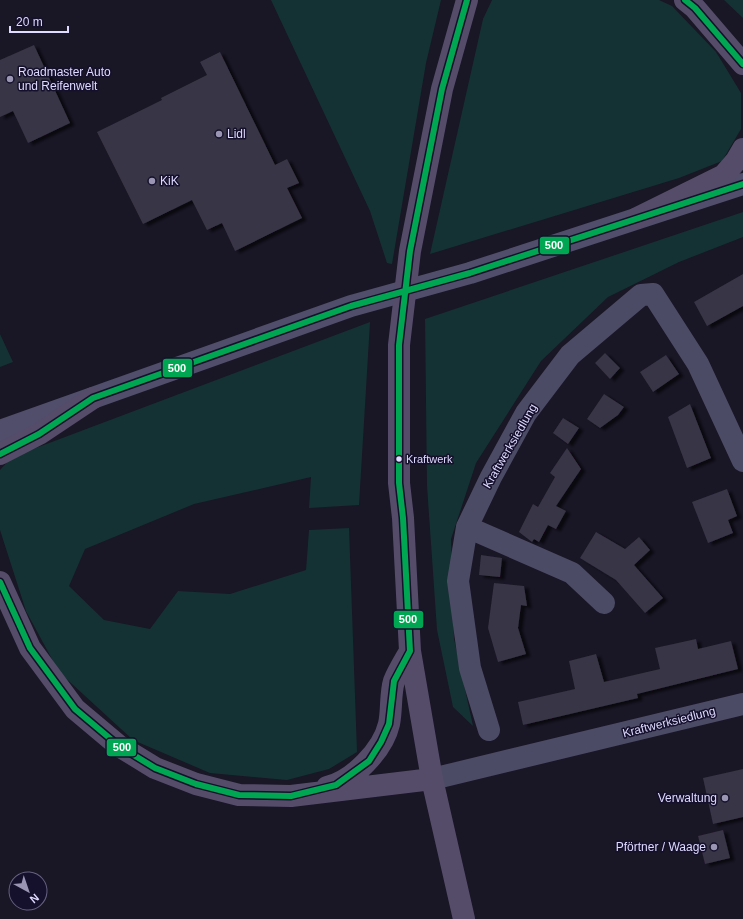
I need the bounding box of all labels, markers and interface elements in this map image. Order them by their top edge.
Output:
scale bar [10,8,68,34]
text: 20 m [16,15,43,29]
place label: Roadmaster Auto und Reifenwelt [18,65,111,93]
marker: Roadmaster Auto und Reifenwelt [5,74,15,84]
place label: Lidl [227,127,246,141]
marker: Lidl [214,129,224,139]
place label: KiK [160,174,179,188]
marker: KiK [147,176,157,186]
line badge: 500 [539,236,570,255]
text: 500 [545,239,563,251]
line badge: 500 [162,358,193,378]
text: 500 [168,362,186,374]
street label: Kraftwerksiedlung [480,401,540,491]
place label: Kraftwerk [406,453,453,465]
marker: Kraftwerk [394,454,404,464]
line badge: 500 [393,610,424,629]
text: 500 [399,613,417,625]
street label: Kraftwerksiedlung [621,704,717,740]
line badge: 500 [106,738,137,757]
text: 500 [113,741,131,753]
place label: Verwaltung [658,791,717,805]
marker: Verwaltung [720,793,730,803]
place label: Pförtner / Waage [616,840,706,854]
marker: Pförtner / Waage [709,842,719,852]
north arrow [8,871,48,911]
text: N [27,892,41,906]

